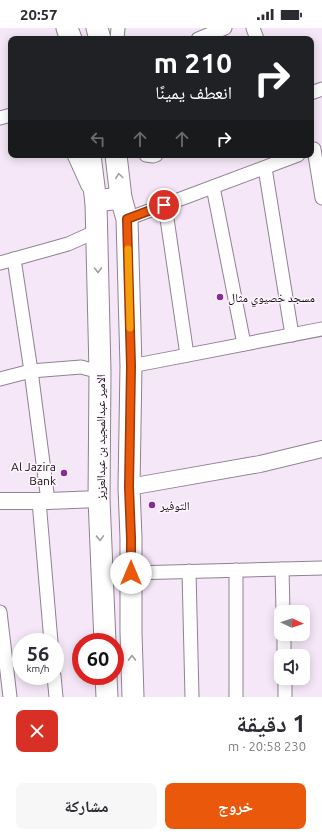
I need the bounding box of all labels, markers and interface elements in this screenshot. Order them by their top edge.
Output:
text: 20:57 [20,6,58,23]
text: 210 m [154,47,232,78]
icon: right [246,52,298,104]
text: انعطف يمينًا [155,82,232,102]
icon: left [87,128,109,150]
icon: ahead [129,128,151,150]
icon: ahead [171,128,193,150]
icon: right [213,128,235,150]
one-way arrow [115,173,124,179]
pin [147,188,181,222]
icon: arrive [153,194,175,216]
one-way arrow [94,267,102,273]
place label: مسجد خصيوي مثال [228,291,315,308]
marker: مسجد خصيوي مثال [215,292,225,302]
street label: الامير عبدالمجيد بن عبدالعزيز [94,374,108,501]
place label: Al Jazira Bank [11,460,56,487]
marker: Al Jazira Bank [59,468,69,478]
place label: التوفير [159,499,190,513]
marker: التوفير [147,500,157,510]
one-way arrow [96,535,104,541]
position arrow [110,552,152,594]
north arrow [274,605,310,641]
map controls [274,605,310,685]
speed limit sign: 60 [72,633,124,685]
text: 56 [27,642,49,665]
button: sound [274,649,310,685]
one-way arrow [127,655,136,661]
text: km/h [26,663,50,674]
button: close [16,710,58,752]
text: 1 دقيقة [236,710,306,737]
text: 230 m · 20:58 [228,739,306,753]
button: مشاركة [16,783,157,829]
button: خروج [165,783,306,829]

